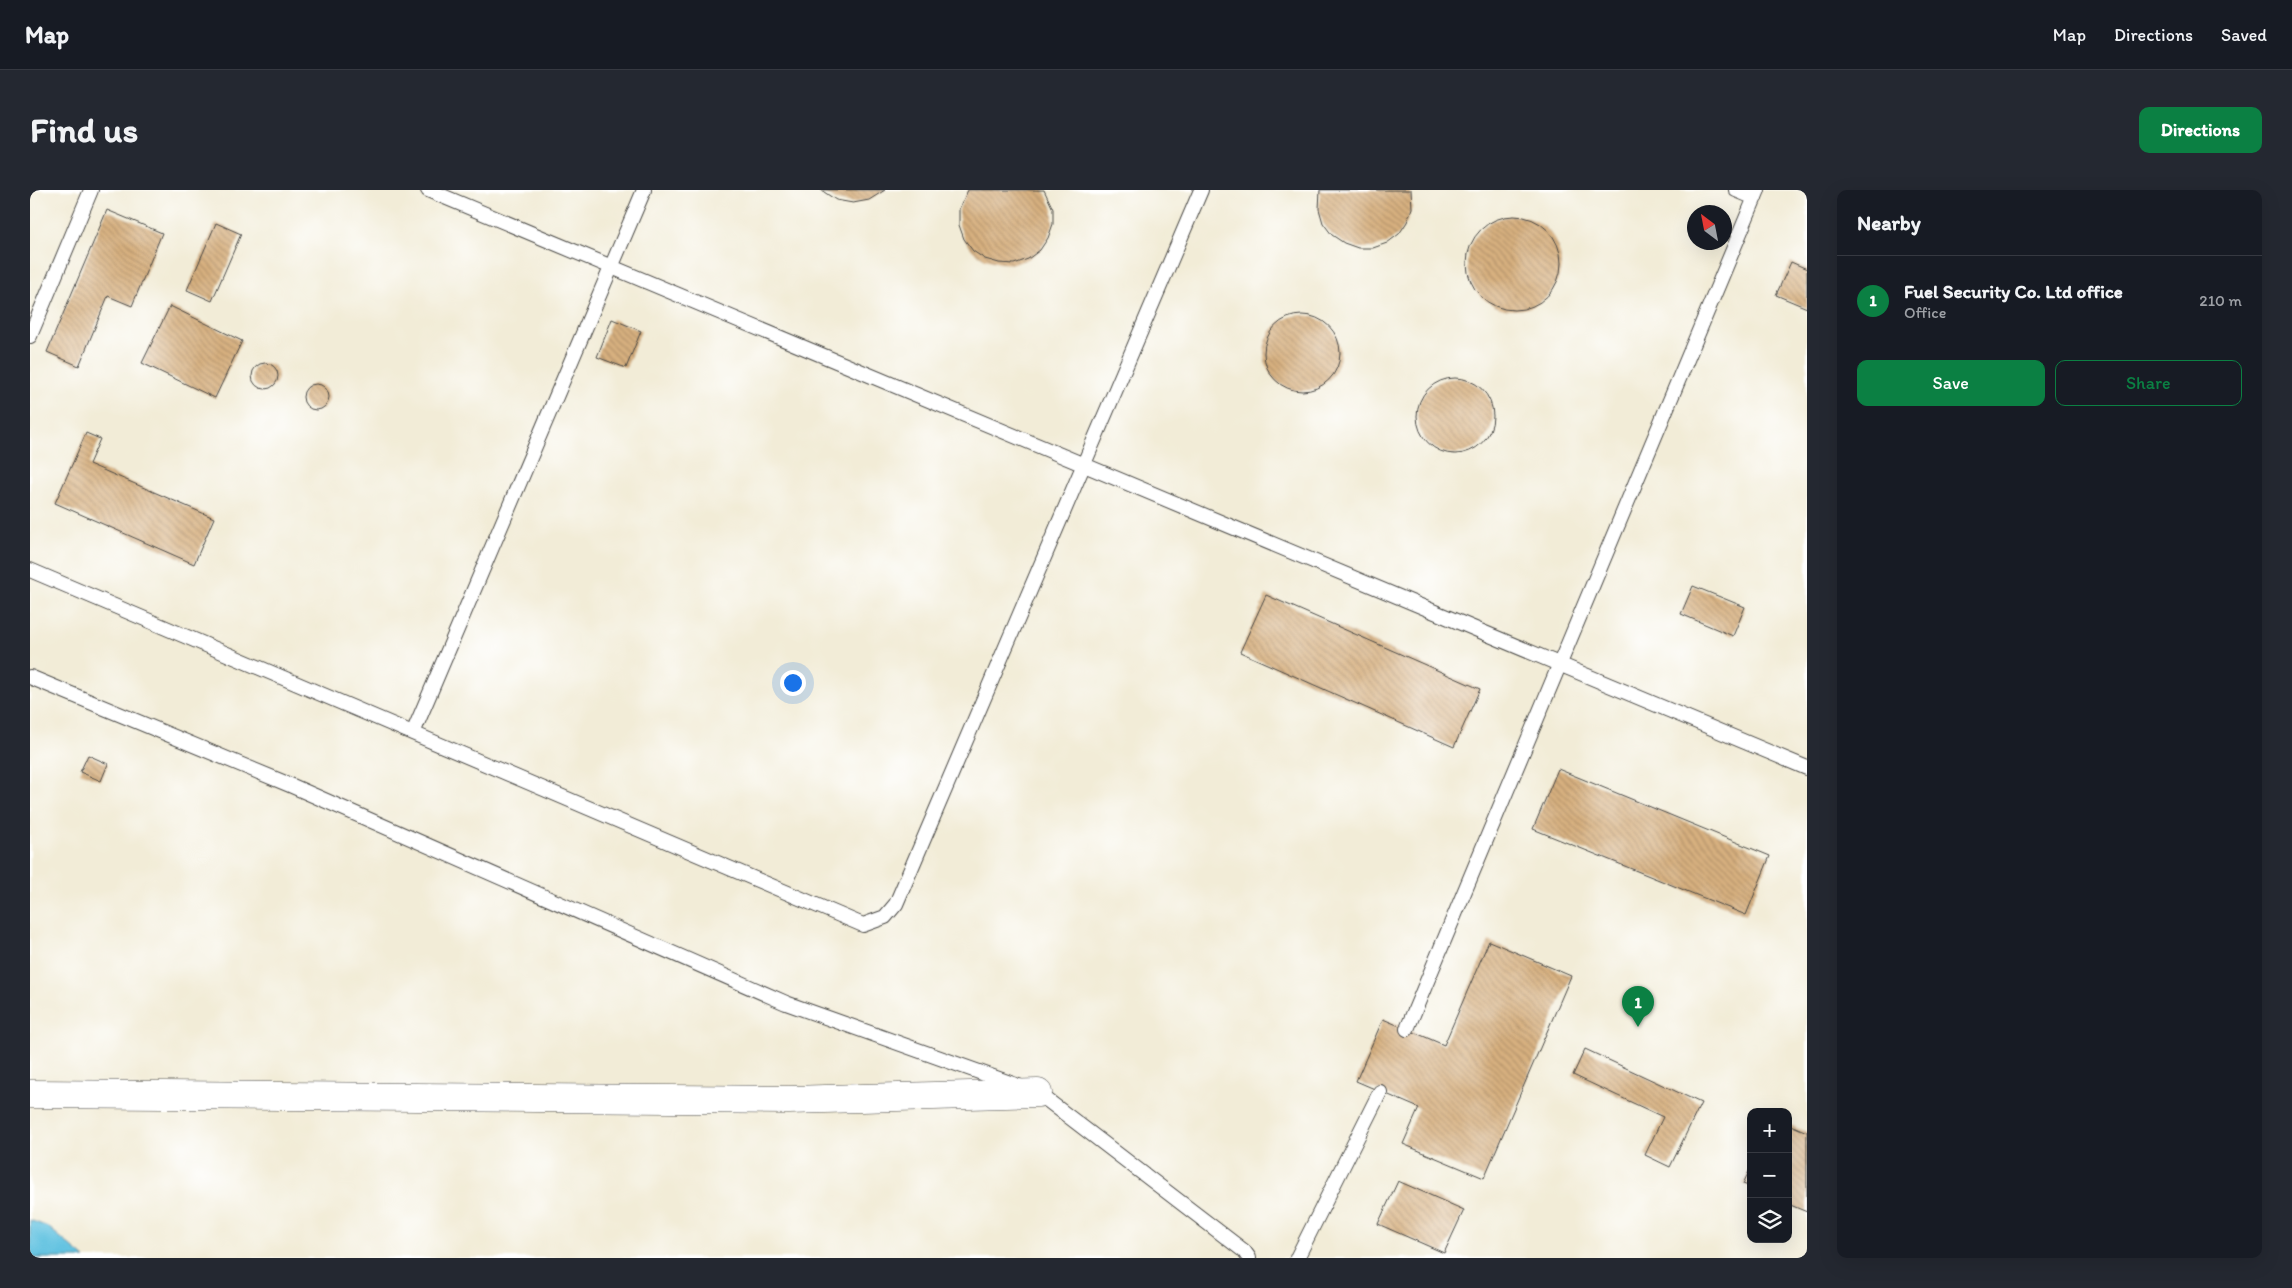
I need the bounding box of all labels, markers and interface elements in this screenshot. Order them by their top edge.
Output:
text: Map [25,20,69,49]
text: Map [2053,24,2086,46]
text: Directions [2114,24,2193,46]
text: Saved [2221,24,2267,46]
button: Directions [2139,107,2262,153]
text: Find us [30,109,138,151]
north arrow [1687,205,1732,250]
text: Nearby [1857,210,1921,235]
text: Fuel Security Co. Ltd office [1904,280,2123,303]
text: 1 [1869,291,1877,310]
text: 210 m [2199,291,2242,310]
text: Office [1904,303,1946,322]
button: Save [1857,360,2045,406]
button: Share [2055,360,2242,406]
your location [780,670,806,696]
pin: 1 [1622,986,1654,1027]
map controls [1747,1108,1792,1243]
button: + [1747,1108,1792,1153]
button: − [1747,1153,1792,1198]
button: layers [1747,1198,1792,1243]

